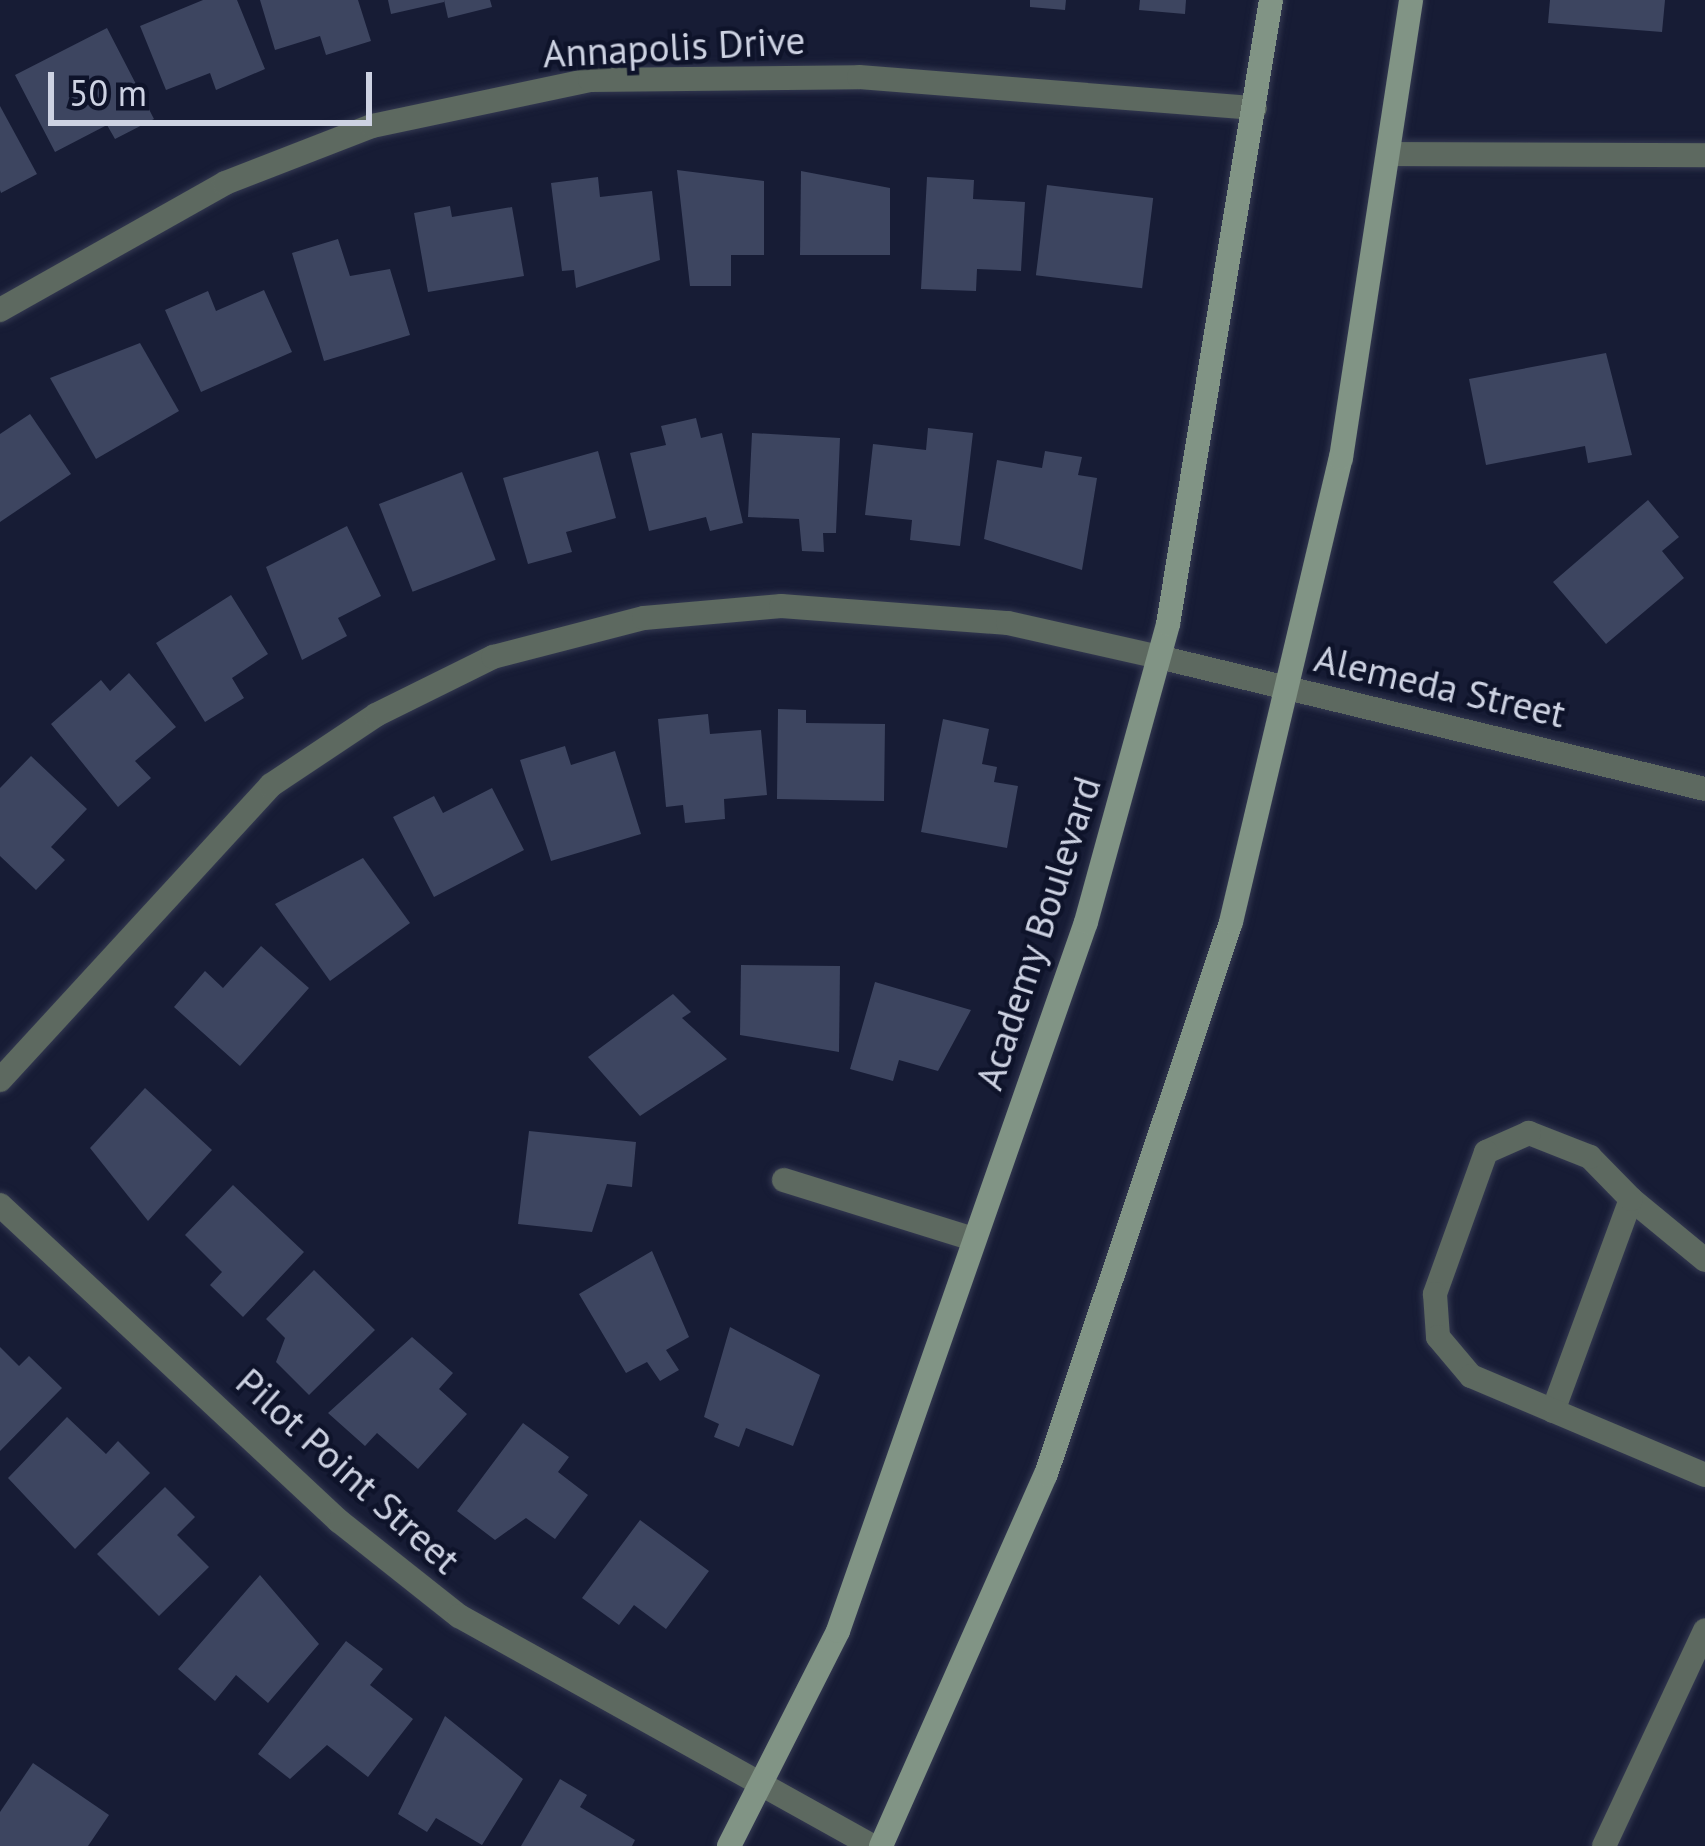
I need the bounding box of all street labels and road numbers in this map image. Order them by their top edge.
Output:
street label: Annapolis Drive [542,17,806,77]
street label: Alemeda Street [1310,634,1570,738]
street label: Academy Boulevard [965,770,1111,1096]
street label: Pilot Point Street [227,1358,469,1584]

